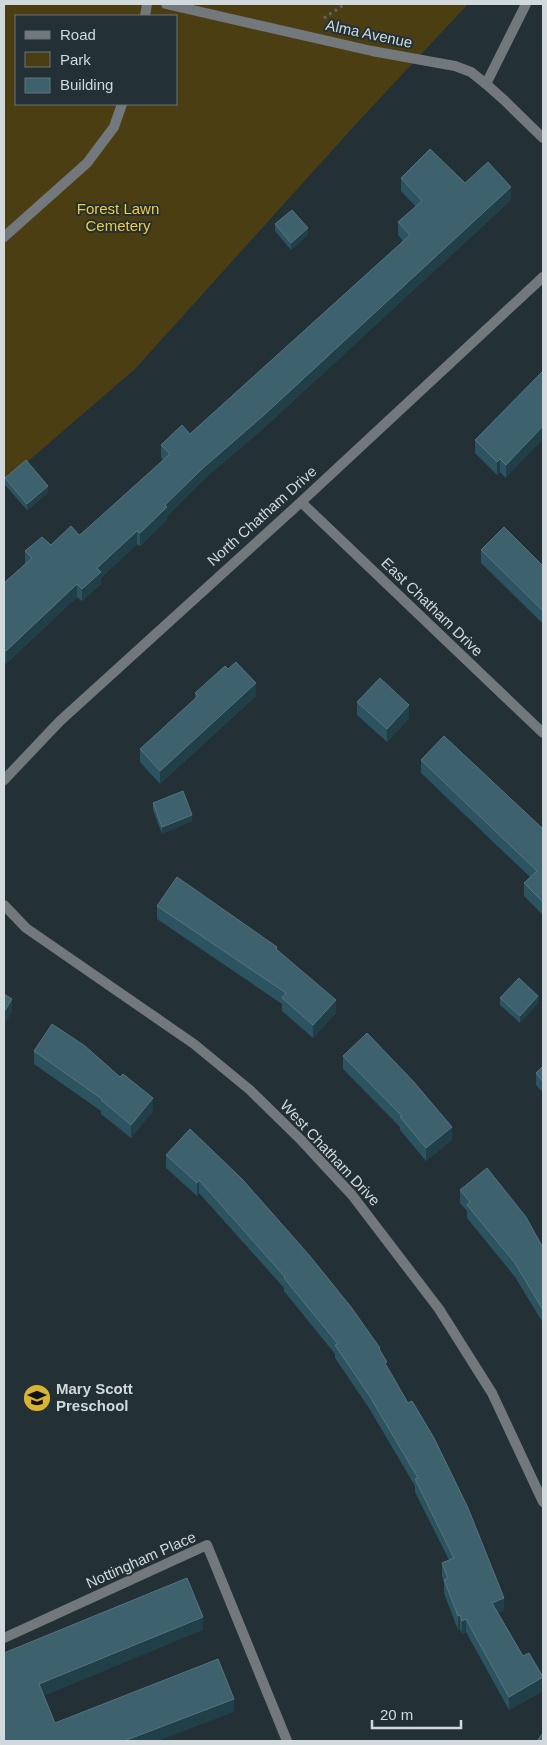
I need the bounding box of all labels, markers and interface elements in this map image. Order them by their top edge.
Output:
legend [15,15,178,105]
street label: Alma Avenue [324,16,414,51]
text: Road [60,26,96,43]
text: Park [60,51,91,68]
text: Building [60,76,113,93]
park label: Forest Lawn Cemetery [77,200,159,234]
street label: North Chatham Drive [204,462,320,569]
street label: East Chatham Drive [378,554,487,659]
street label: West Chatham Drive [277,1096,384,1209]
place label: Mary Scott Preschool [56,1380,133,1414]
school or university icon: Mary Scott Preschool [22,1383,52,1413]
street label: Nottingham Place [83,1528,198,1591]
scale bar [372,1698,461,1730]
text: 20 m [380,1706,413,1723]

